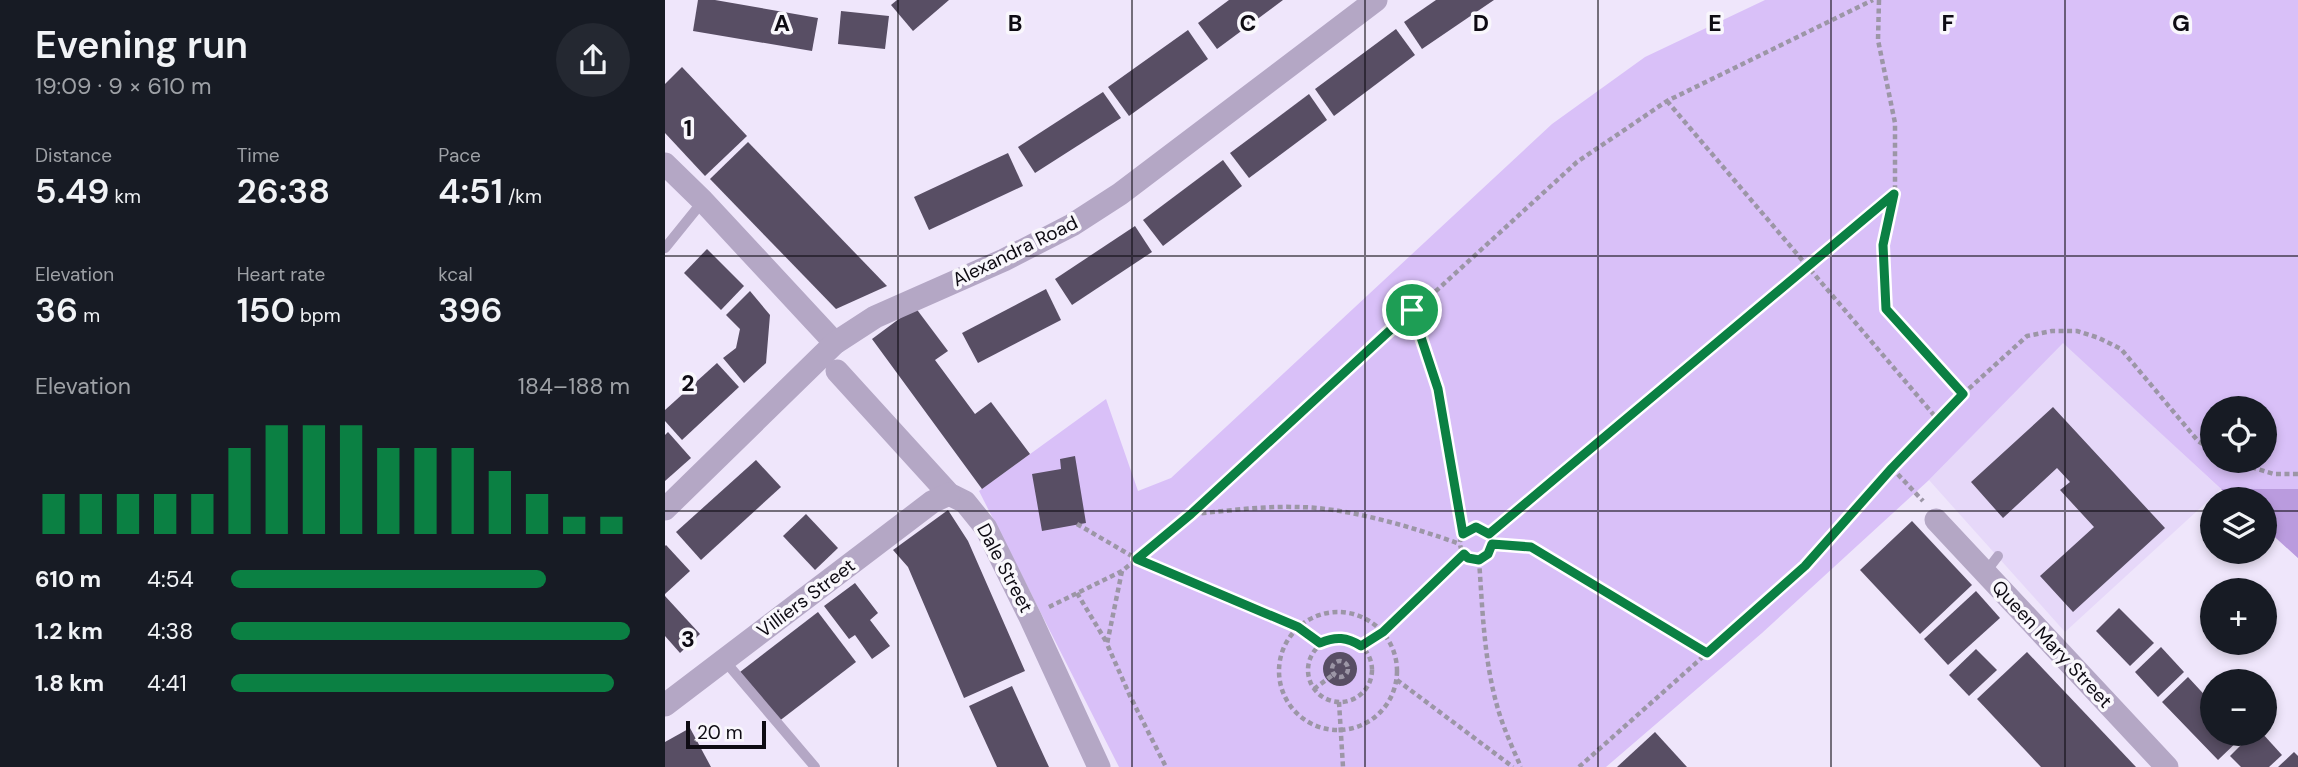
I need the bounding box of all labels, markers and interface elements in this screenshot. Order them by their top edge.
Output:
text: A [774,8,790,38]
text: B [1008,8,1022,38]
text: C [1240,8,1256,38]
text: D [1473,8,1489,38]
text: E [1708,8,1722,38]
text: F [1942,8,1955,38]
text: G [2172,8,2190,38]
text: Evening run [35,20,248,70]
button: share [556,23,630,97]
text: 19:09 · 9 × 610 m [35,71,212,101]
text: 1 [684,113,692,143]
text: Distance [35,143,112,168]
text: Time [237,143,280,168]
text: Pace [438,143,481,168]
text: 5.49 [35,168,109,214]
text: 26:38 [237,168,330,214]
text: 4:51 [438,168,503,214]
text: km [109,184,141,209]
text: /km [503,184,542,209]
street label: Alexandra Road [948,210,1082,292]
text: Elevation [35,262,114,287]
text: Heart rate [237,262,325,287]
text: kcal [438,262,473,287]
pin [1382,280,1442,340]
text: 36 [35,287,78,333]
text: 150 [237,287,295,333]
text: 396 [438,287,503,333]
icon: arrive [1393,291,1431,329]
text: m [78,303,100,328]
text: bpm [295,303,341,328]
text: 2 [681,368,695,398]
text: Elevation [35,371,131,401]
text: 184–188 m [518,371,630,401]
map controls [2200,396,2277,746]
button: locate [2200,396,2277,473]
button: layers [2200,487,2277,564]
street label: Dale Street [971,519,1039,617]
street label: Villiers Street [752,553,860,643]
text: 610 m [35,564,101,594]
text: 4:54 [147,564,194,594]
street label: Queen Mary Street [1986,575,2118,713]
button: + [2200,578,2277,655]
text: 1.2 km [35,616,103,646]
text: 4:38 [147,616,193,646]
text: 3 [681,624,695,654]
text: 1.8 km [35,668,104,698]
text: 4:41 [147,668,187,698]
button: − [2200,669,2277,746]
scale bar [686,718,767,750]
text: 20 m [697,720,743,745]

